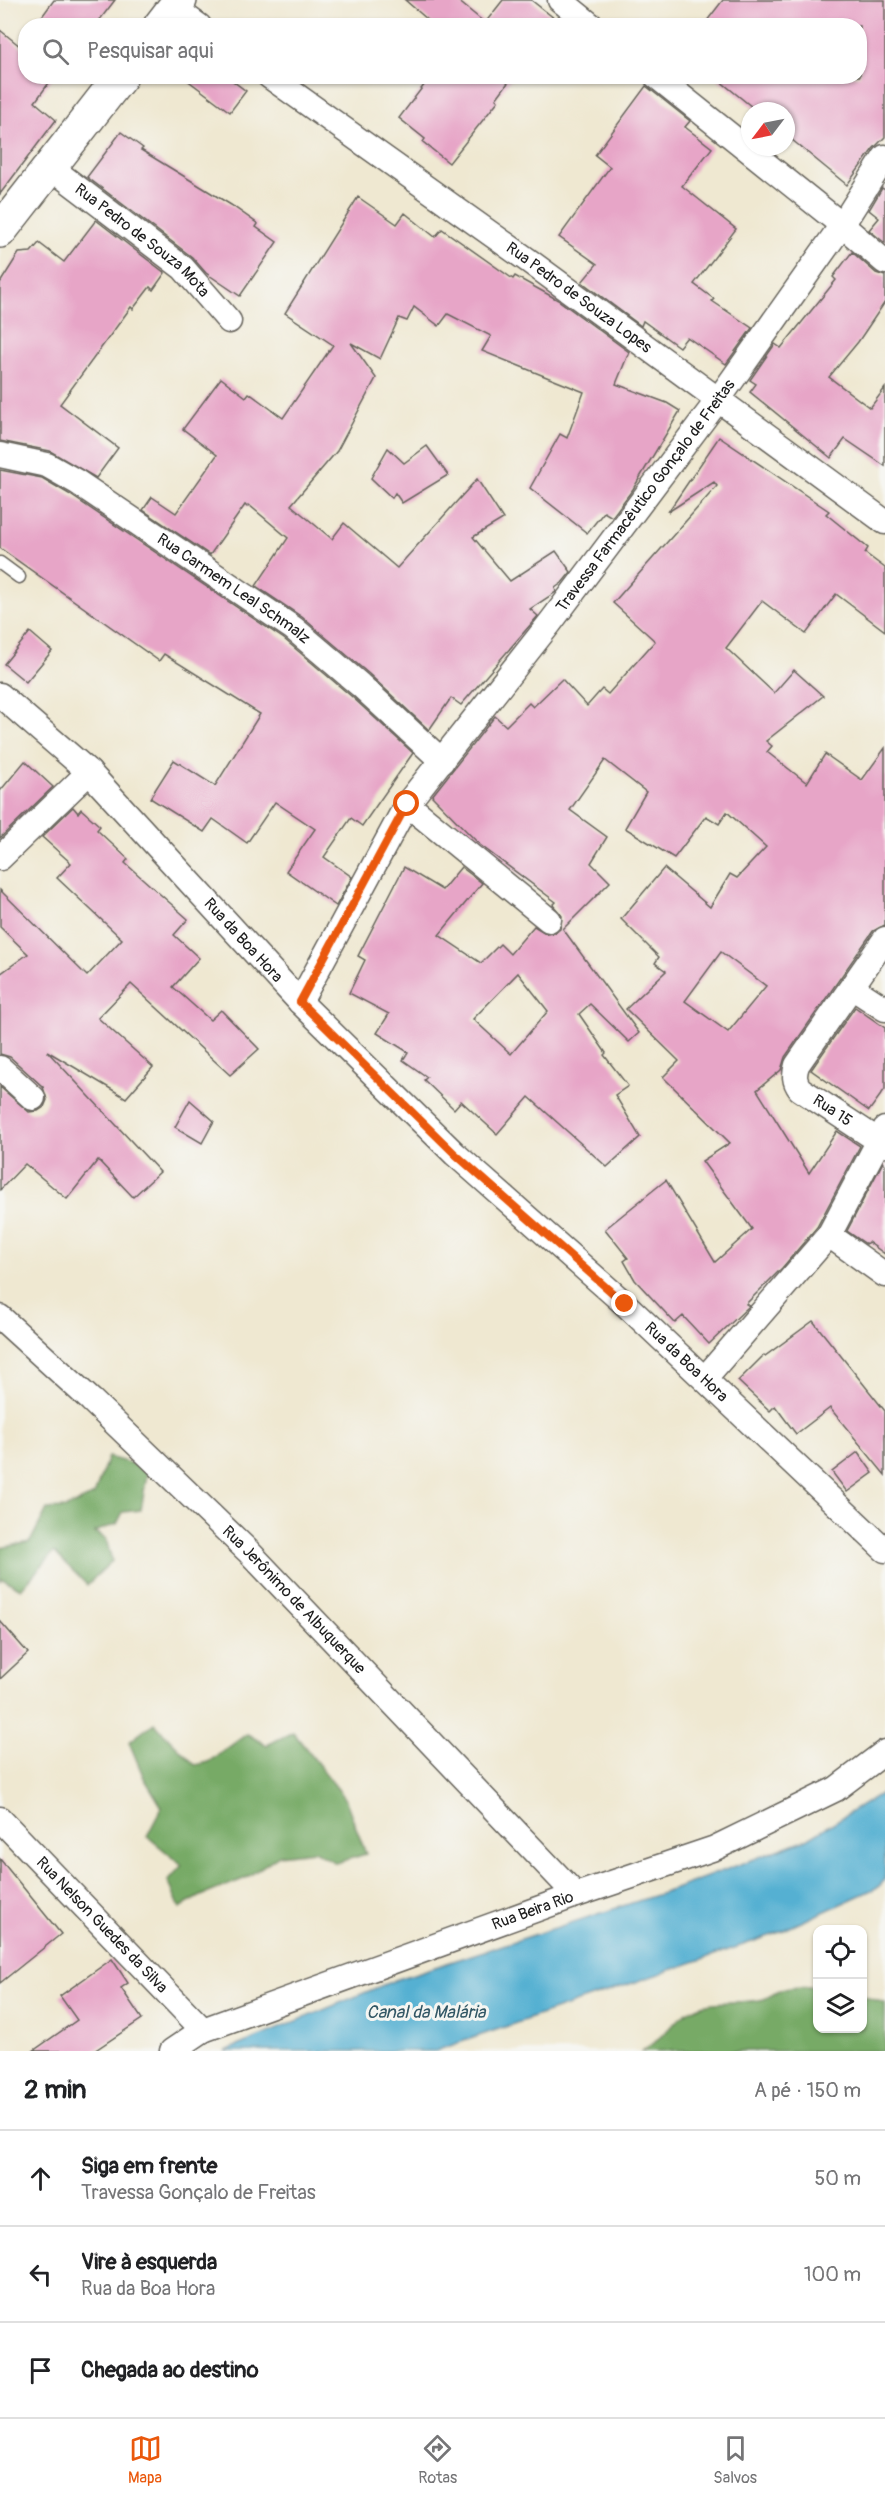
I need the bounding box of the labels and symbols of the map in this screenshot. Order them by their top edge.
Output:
north arrow [741,102,795,156]
street label: Rua Pedro de Souza Mota [71,179,214,301]
street label: Rua Pedro de Souza Lopes [502,238,656,358]
street label: Travessa Farmacêutico Gonçalo de Freitas [552,376,739,616]
street label: Rua Carmem Leal Schmalz [153,529,314,648]
route start [393,790,419,816]
street label: Rua da Boa Hora [200,894,287,987]
street label: Rua 15 [809,1090,856,1131]
route end [611,1290,637,1316]
street label: Rua da Boa Hora [640,1318,732,1406]
street label: Rua Jerônimo de Albuquerque [218,1522,370,1678]
street label: Rua Nelson Guedes da Silva [32,1853,172,1997]
street label: Rua Beira Rio [489,1887,577,1935]
water label: Canal da Malária [367,2001,487,2024]

